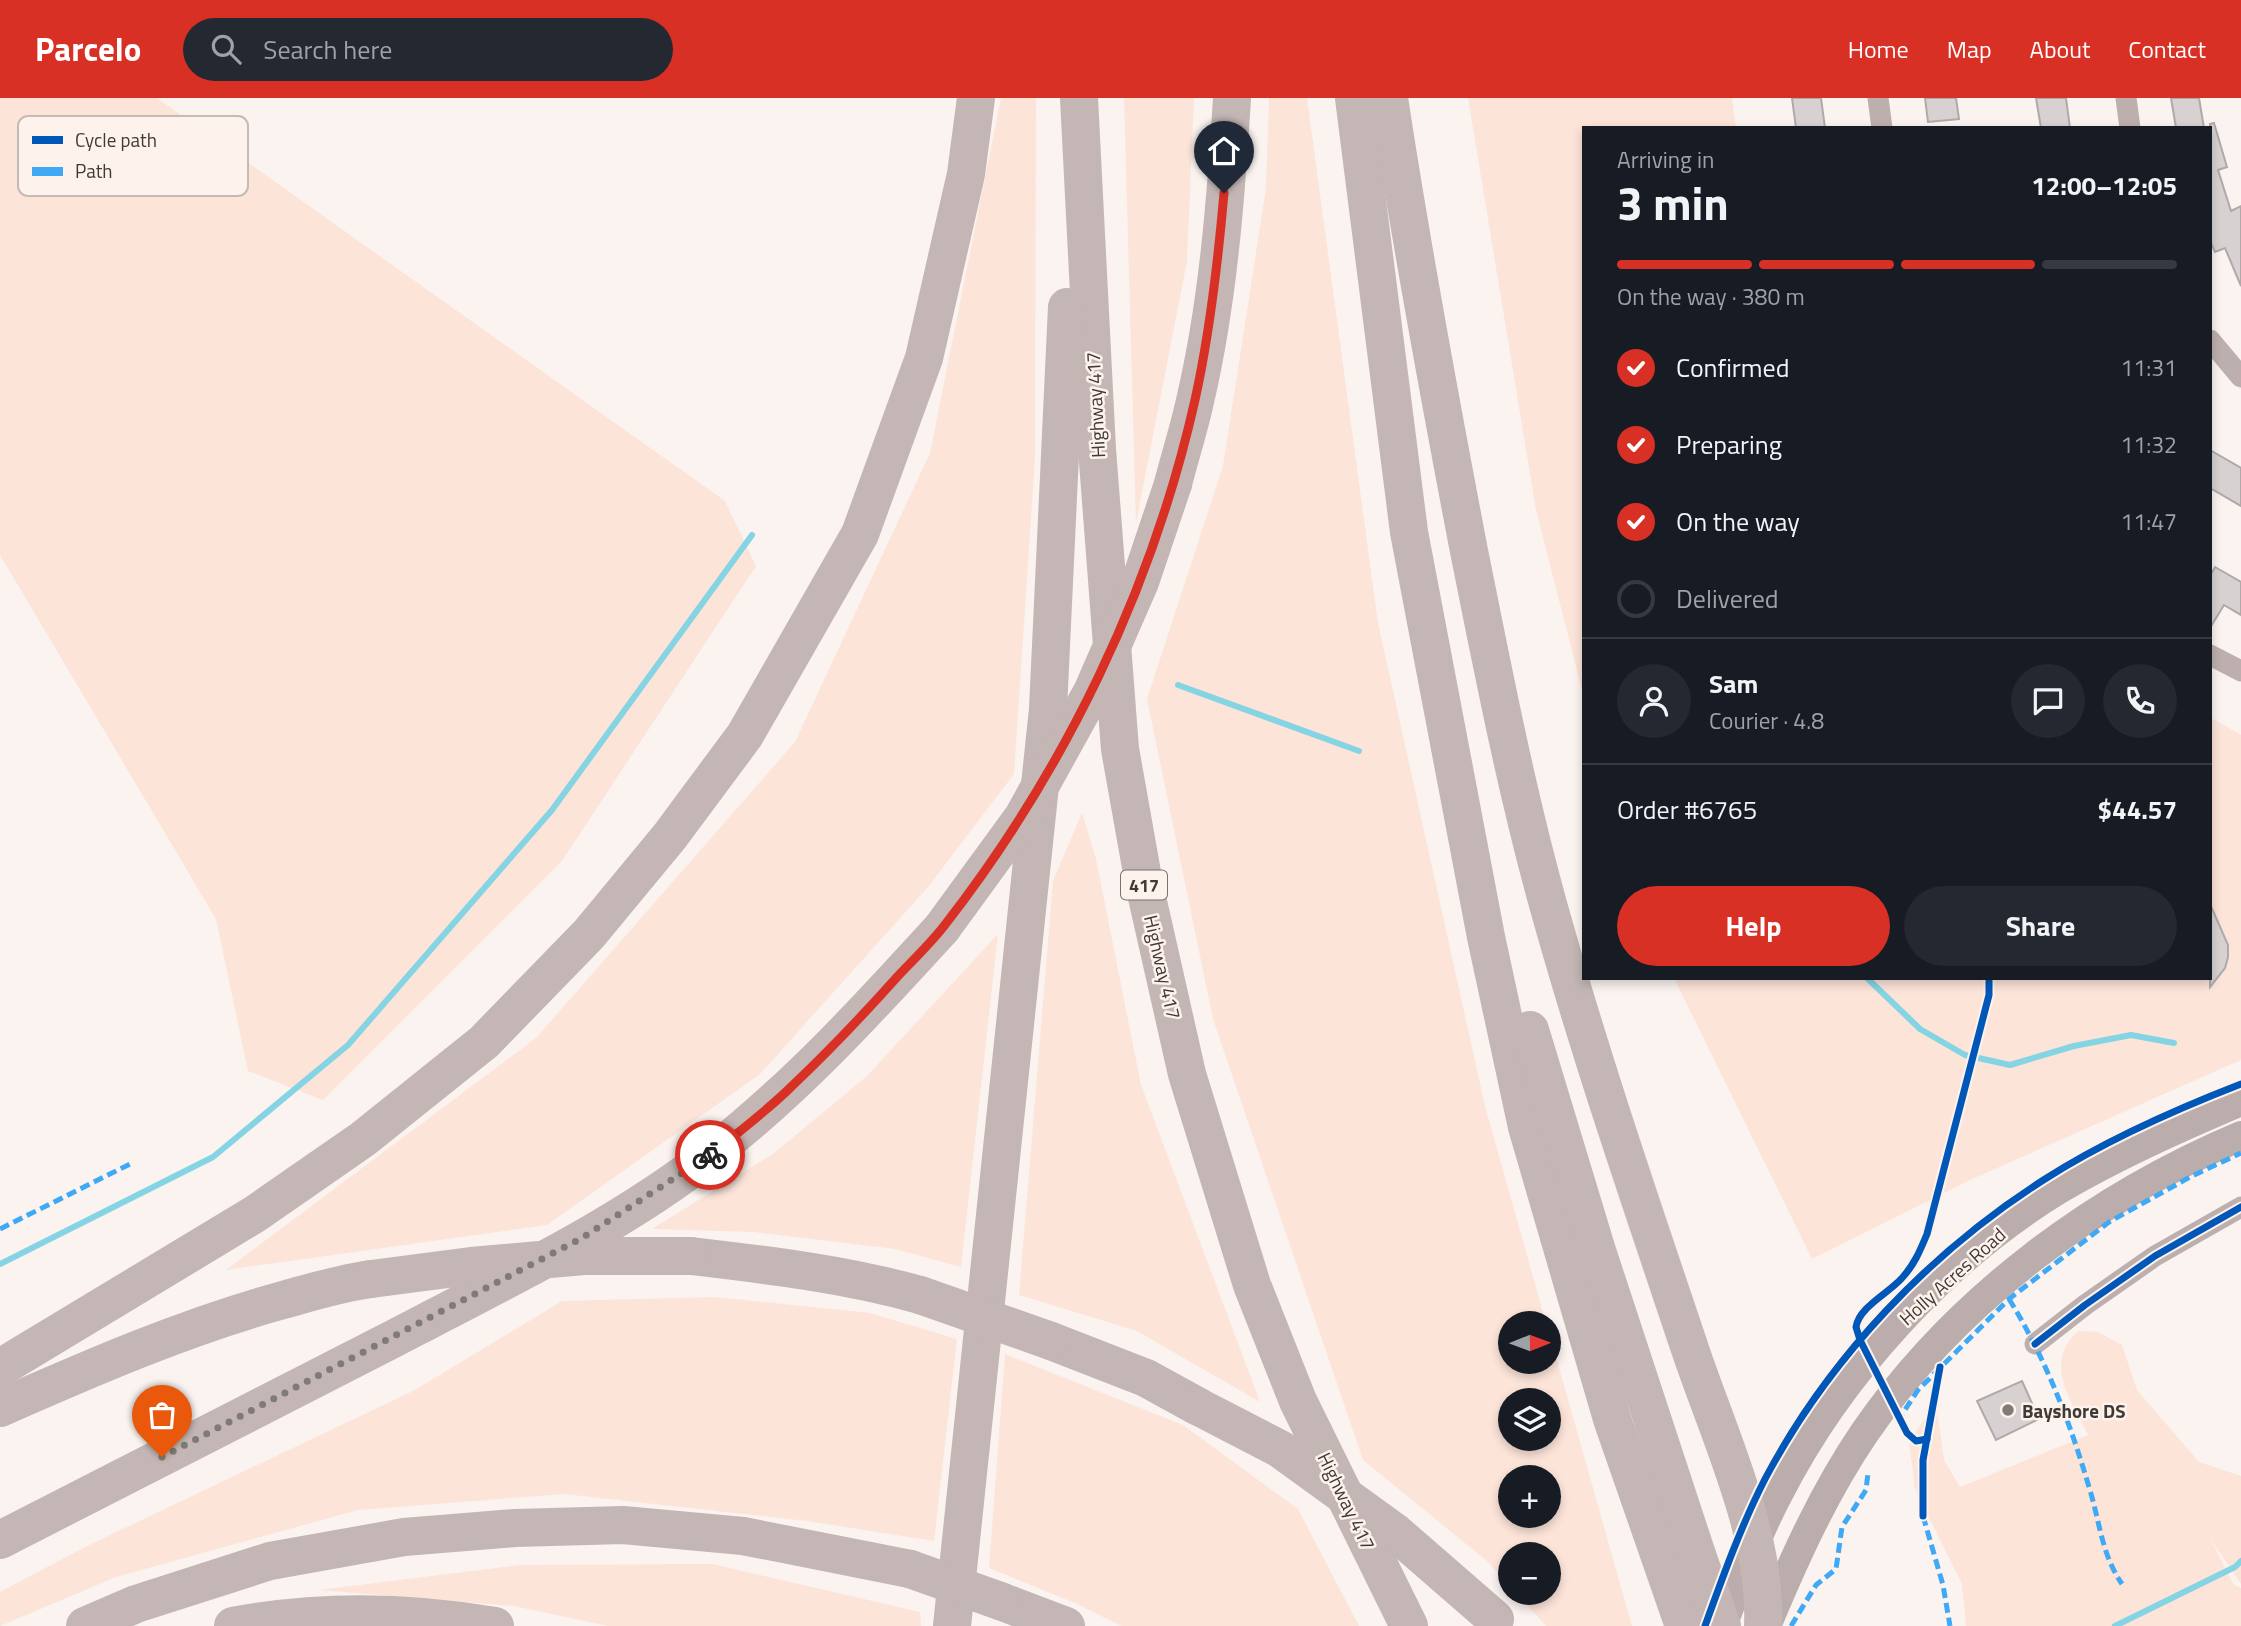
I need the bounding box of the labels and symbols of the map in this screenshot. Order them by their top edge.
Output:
legend [18,116,248,196]
pin [1194,121,1254,193]
text: Cycle path [75,125,157,154]
text: Path [75,156,113,185]
street label: Highway 417 [1078,351,1112,459]
road number: 417 [1121,870,1167,900]
street label: Highway 417 [1137,912,1189,1022]
courier [675,1120,745,1190]
street label: Holly Acres Road [1892,1220,2012,1332]
north arrow [1498,1311,1561,1374]
pin [132,1385,192,1457]
place label: Bayshore DS [2022,1396,2126,1425]
marker: Bayshore DS [2000,1402,2016,1418]
street label: Highway 417 [1311,1447,1383,1555]

